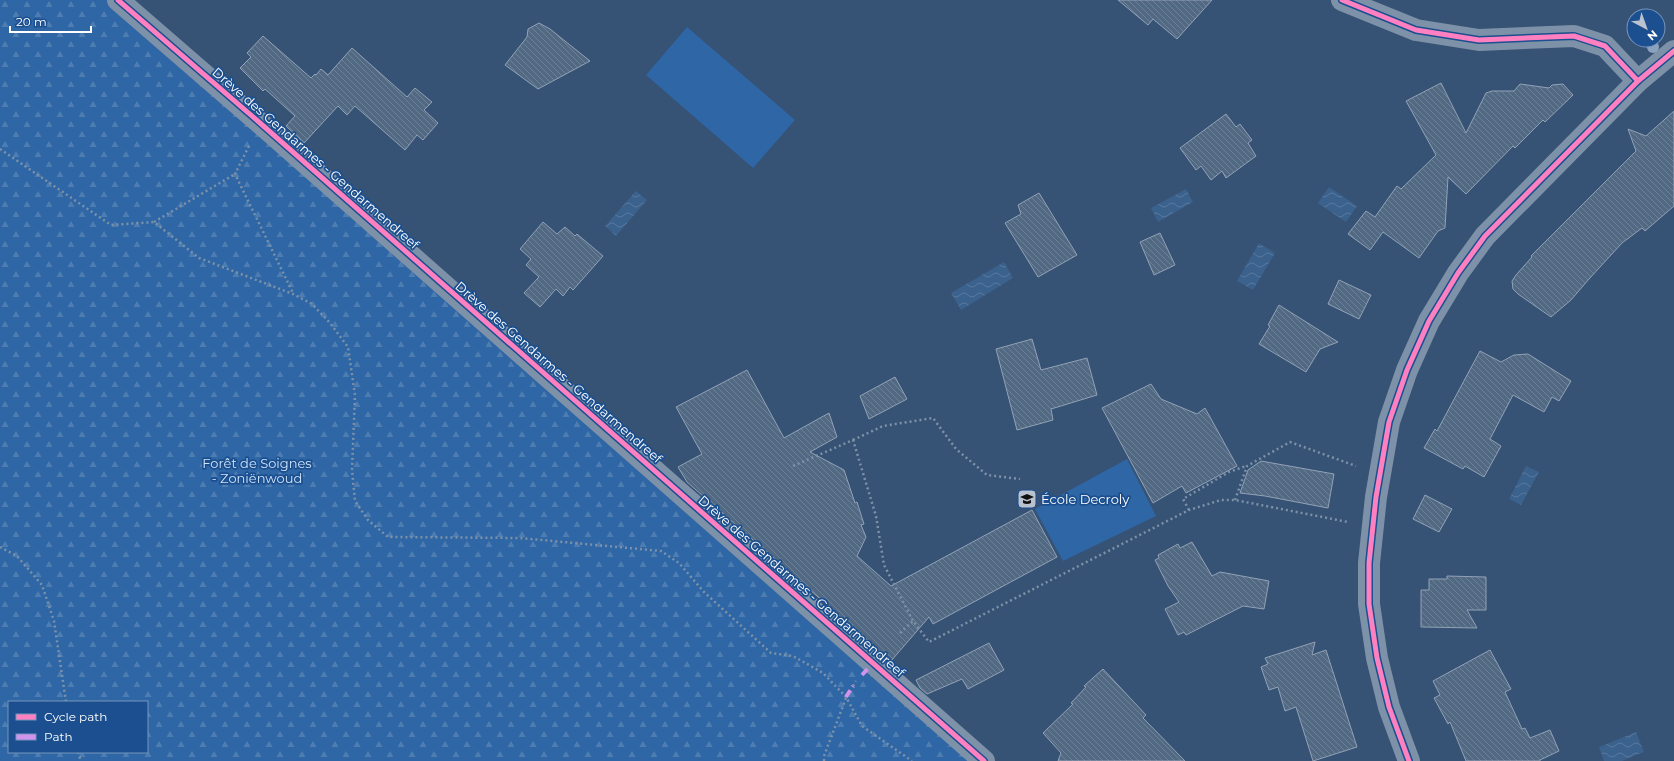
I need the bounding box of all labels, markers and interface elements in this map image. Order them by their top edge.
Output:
scale bar [10,8,91,34]
north arrow [1626,8,1666,48]
text: 20 m [16,14,47,29]
text: N [1645,27,1661,44]
street label: Drève des Gendarmes - Gendarmendreef [209,64,423,253]
street label: Drève des Gendarmes - Gendarmendreef [452,278,666,467]
park label: Forêt de Soignes - Zoniënwoud [202,455,312,486]
school or university icon: École Decroly [1016,488,1038,510]
place label: École Decroly [1041,491,1130,507]
street label: Drève des Gendarmes - Gendarmendreef [695,492,909,681]
legend [8,701,148,753]
text: Cycle path [44,709,107,724]
text: Path [44,729,73,744]

